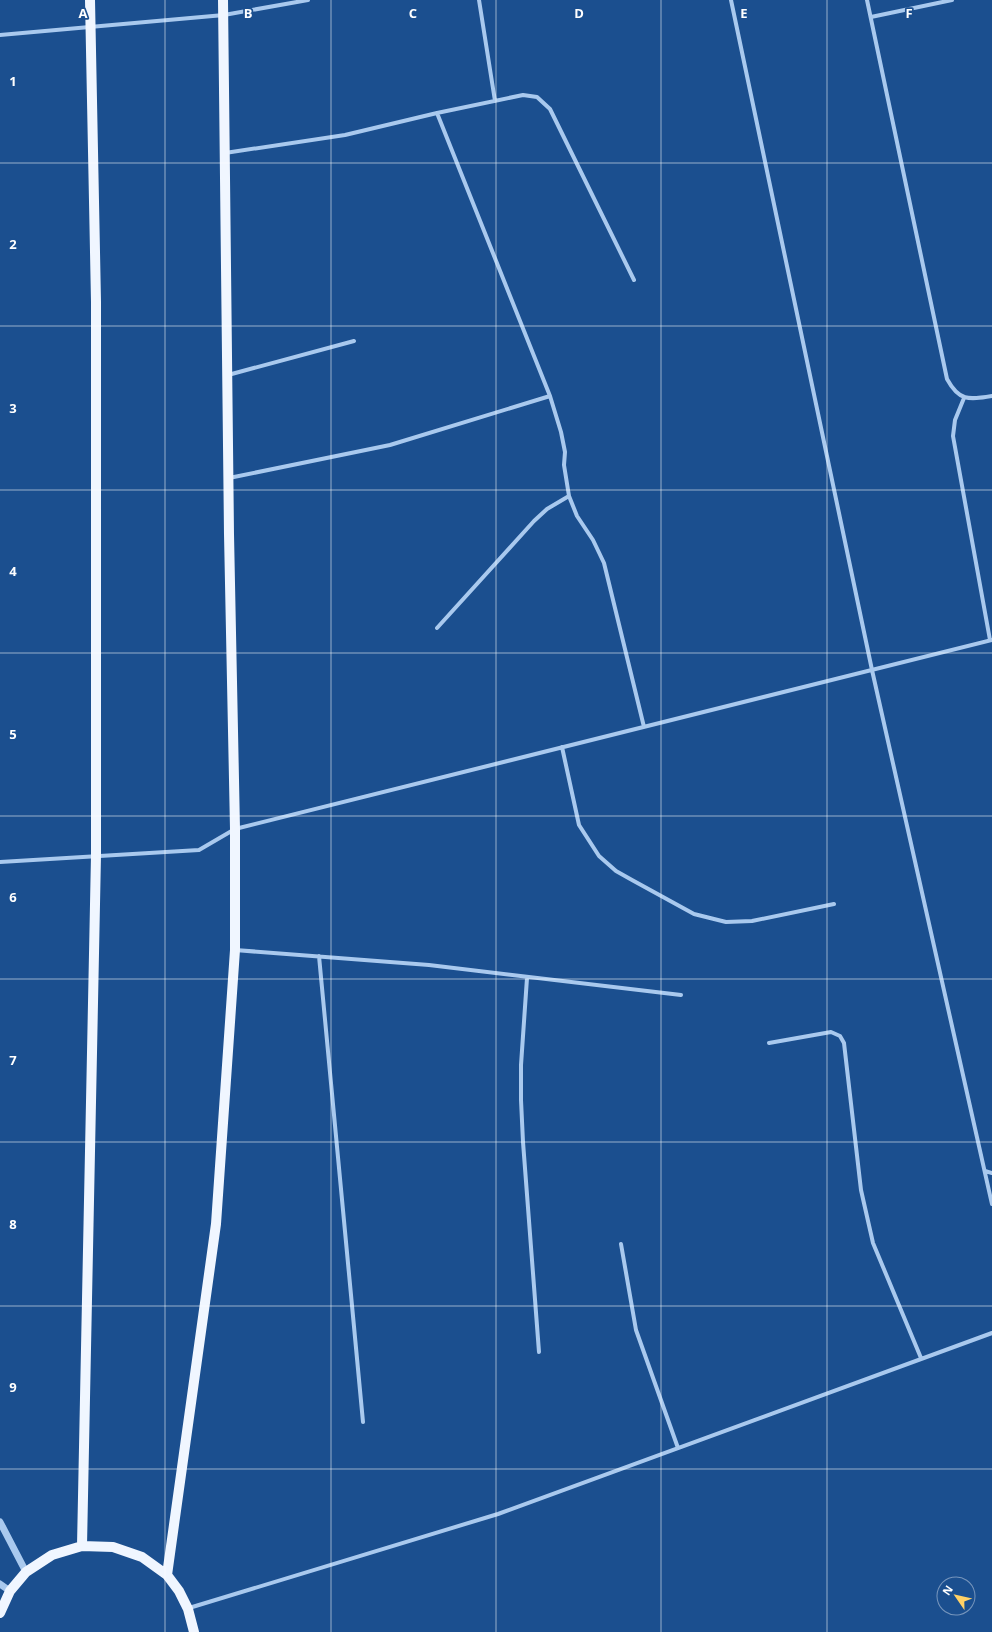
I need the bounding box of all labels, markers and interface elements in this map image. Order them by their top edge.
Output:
text: A [79,4,88,22]
text: B [244,4,253,22]
text: C [409,4,417,22]
text: D [574,4,584,22]
text: E [740,4,748,22]
text: F [905,4,913,22]
text: 1 [9,72,17,90]
text: 2 [9,235,17,253]
text: 3 [9,399,17,417]
text: 4 [9,562,17,580]
text: 5 [9,725,17,743]
text: 6 [9,888,17,906]
text: 7 [9,1051,17,1069]
text: 8 [9,1215,17,1233]
text: 9 [9,1378,17,1396]
north arrow [936,1576,976,1616]
text: N [939,1582,956,1598]

